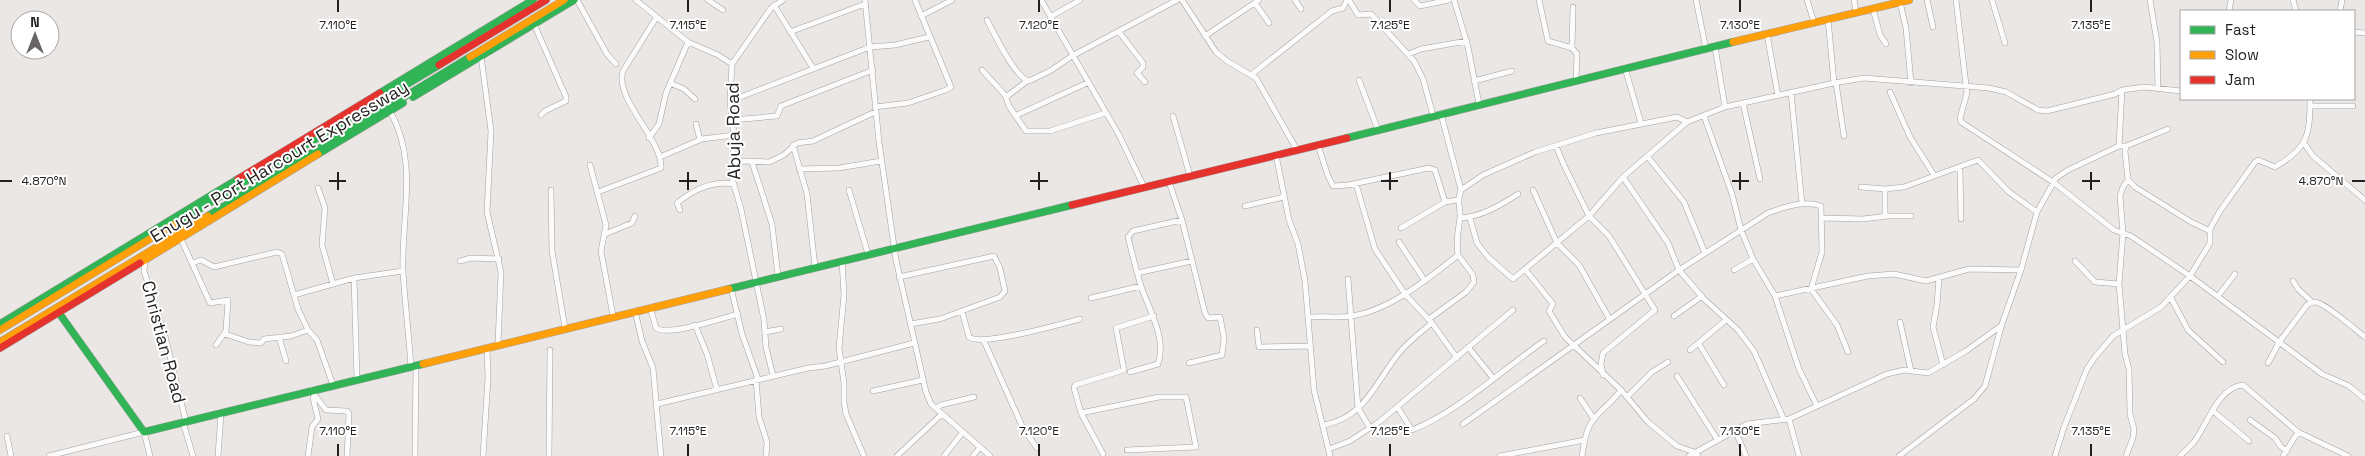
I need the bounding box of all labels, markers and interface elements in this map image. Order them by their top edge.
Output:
north arrow [10,10,60,60]
legend [2180,10,2355,100]
text: N [30,13,40,31]
text: 7.110°E [319,17,357,33]
text: 7.115°E [669,17,707,33]
text: 7.120°E [1019,17,1059,33]
text: 7.125°E [1370,17,1410,33]
text: 7.130°E [1720,17,1760,33]
text: 7.135°E [2071,17,2111,33]
text: Fast [2225,20,2256,39]
text: Slow [2225,45,2259,64]
text: Jam [2225,70,2255,89]
street label: Enugu - Port Harcourt Expressway [146,75,412,247]
street label: Abuja Road [721,82,745,180]
text: 4.870°N [22,173,66,189]
text: 4.870°N [2299,173,2343,189]
street label: Christian Road [137,278,191,406]
text: 7.110°E [319,423,357,439]
text: 7.115°E [669,423,707,439]
text: 7.120°E [1019,423,1059,439]
text: 7.125°E [1370,423,1410,439]
text: 7.130°E [1720,423,1760,439]
text: 7.135°E [2071,423,2111,439]

